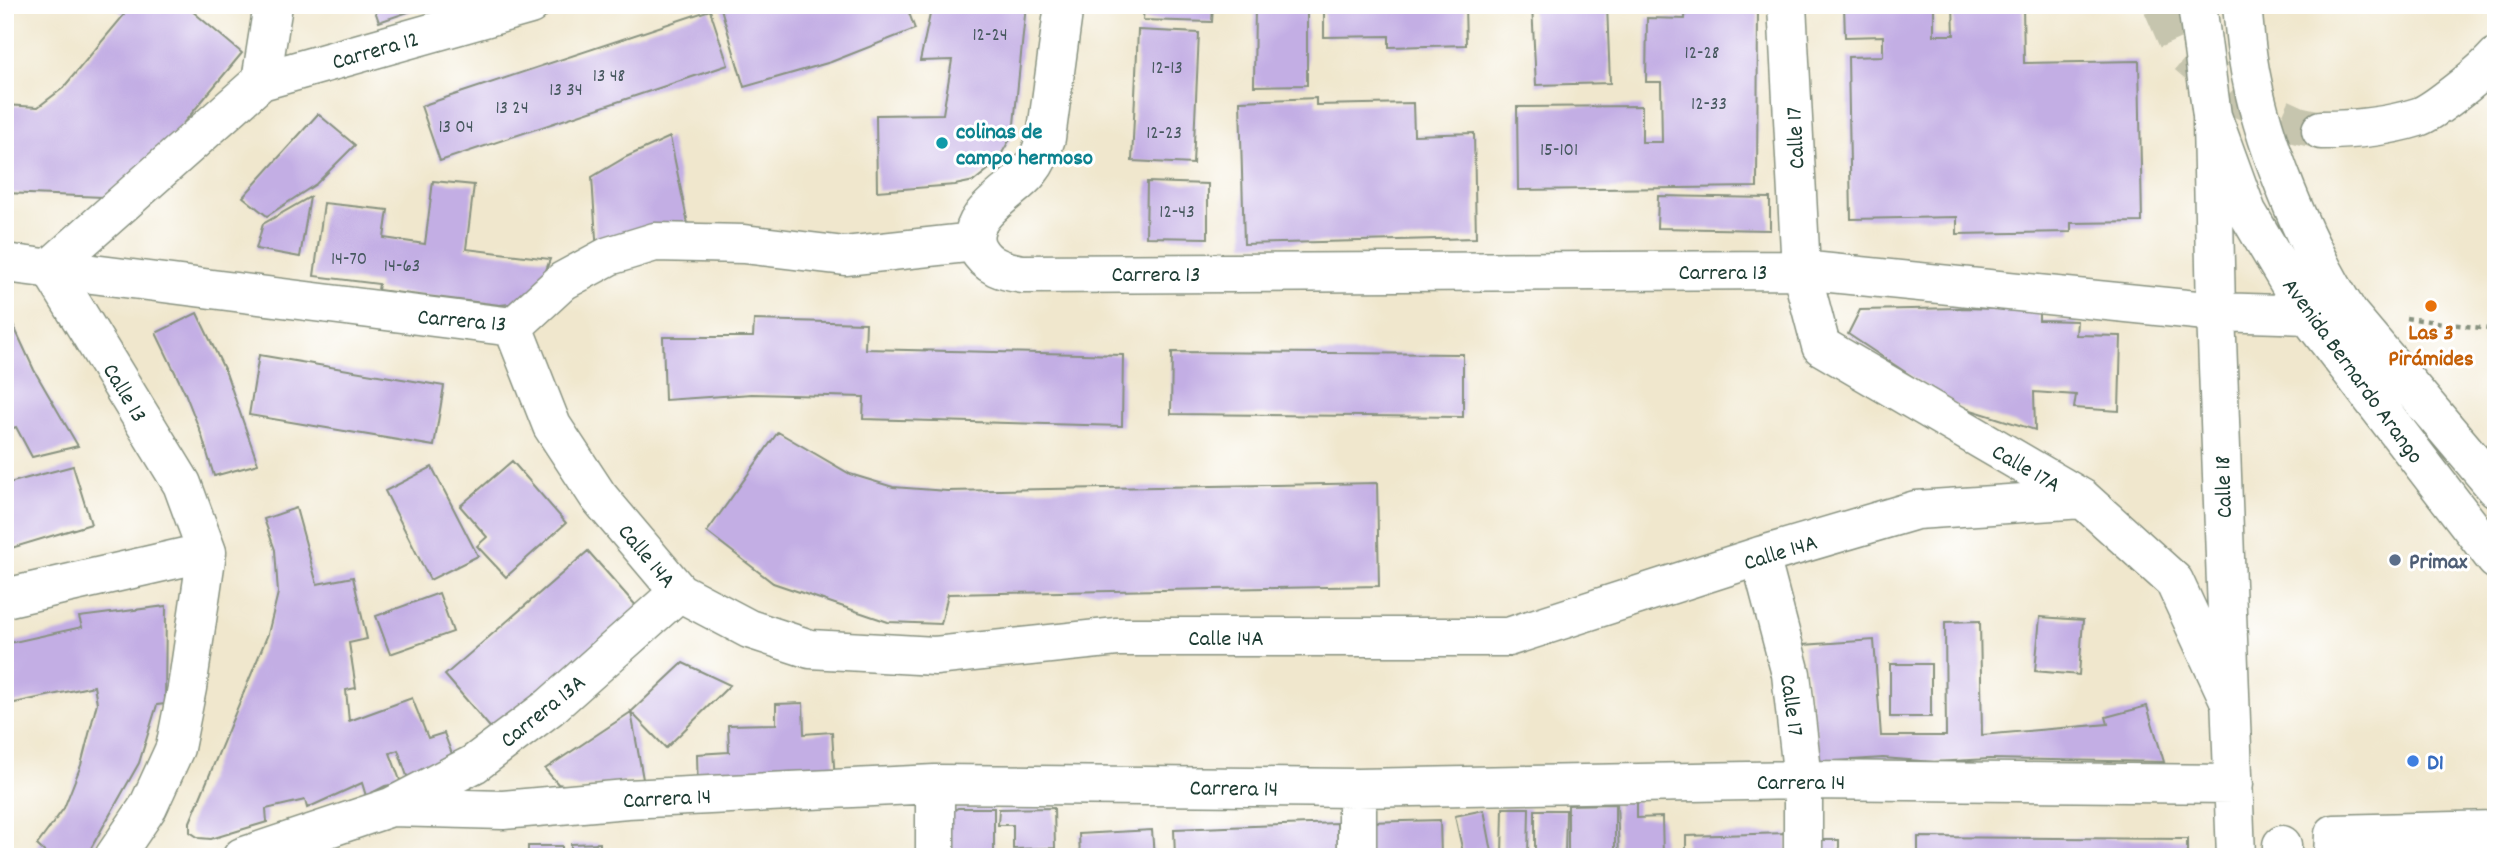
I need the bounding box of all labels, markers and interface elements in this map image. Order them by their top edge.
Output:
house number: 12-24 [972,23,1008,50]
street label: Carrera 12 [329,24,423,80]
house number: 12-28 [1685,41,1719,68]
house number: 12-13 [1151,56,1183,83]
house number: 13 48 [593,64,625,91]
house number: 13 34 [549,78,583,105]
house number: 12-33 [1691,92,1727,119]
house number: 13 24 [495,96,529,123]
street label: Calle 17 [1779,106,1816,170]
house number: 13 04 [438,115,474,142]
place label: colinas de campo hermoso [956,117,1093,176]
house number: 12-23 [1146,121,1182,148]
marker: colinas de campo hermoso [934,135,950,151]
house number: 15-101 [1540,138,1578,165]
house number: 12-43 [1159,200,1195,227]
house number: 14-70 [331,247,367,274]
house number: 14-63 [384,254,420,281]
street label: Carrera 13 [1678,258,1768,291]
street label: Carrera 13 [1111,260,1201,293]
street label: Avenida Bernardo Arango [2272,272,2430,472]
marker: Las 3 Pirámides [2423,298,2439,314]
street label: Carrera 13 [416,302,508,343]
place label: Las 3 Pirámides [2388,318,2474,377]
street label: Calle 13 [92,358,154,430]
street label: Calle 17A [1985,437,2066,503]
street label: Calle 18 [2208,455,2243,519]
street label: Calle 14A [608,518,682,597]
street label: Calle 14A [1740,528,1822,581]
place label: Primax [2409,547,2468,580]
marker: Primax [2387,552,2403,568]
street label: Calle 14A [1188,624,1264,657]
street label: Carrera 13A [494,668,594,758]
street label: Calle 17 [1769,672,1810,739]
place label: D1 [2427,748,2444,781]
marker: D1 [2405,753,2421,769]
street label: Carrera 14 [1757,768,1845,801]
street label: Carrera 14 [1189,773,1278,808]
street label: Carrera 14 [622,782,712,819]

